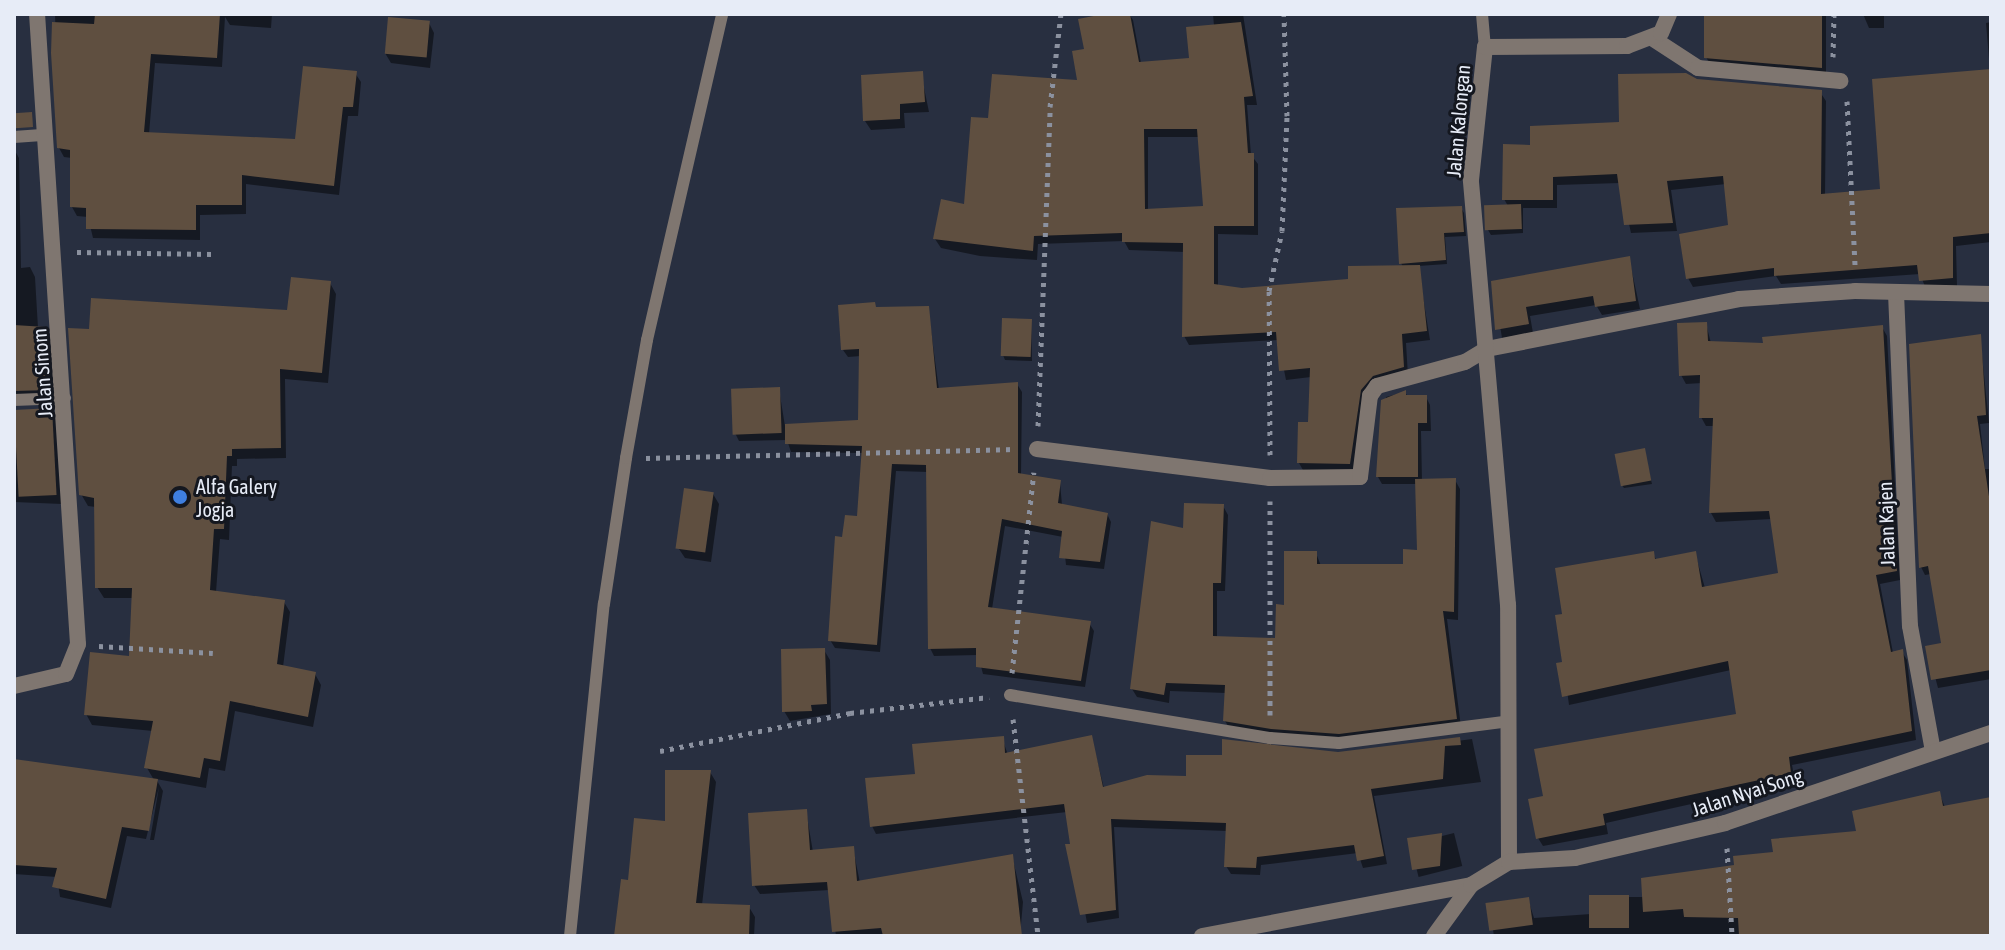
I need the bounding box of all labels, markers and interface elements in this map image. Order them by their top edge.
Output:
street label: Jalan Kalongan [1441,64,1475,178]
street label: Jalan Sinom [27,328,57,418]
place label: Alfa Galery Jogja [196,474,277,521]
street label: Jalan Kajen [1873,481,1899,567]
marker: Alfa Galery Jogja [171,488,189,506]
street label: Jalan Nyai Song [1688,763,1806,821]

